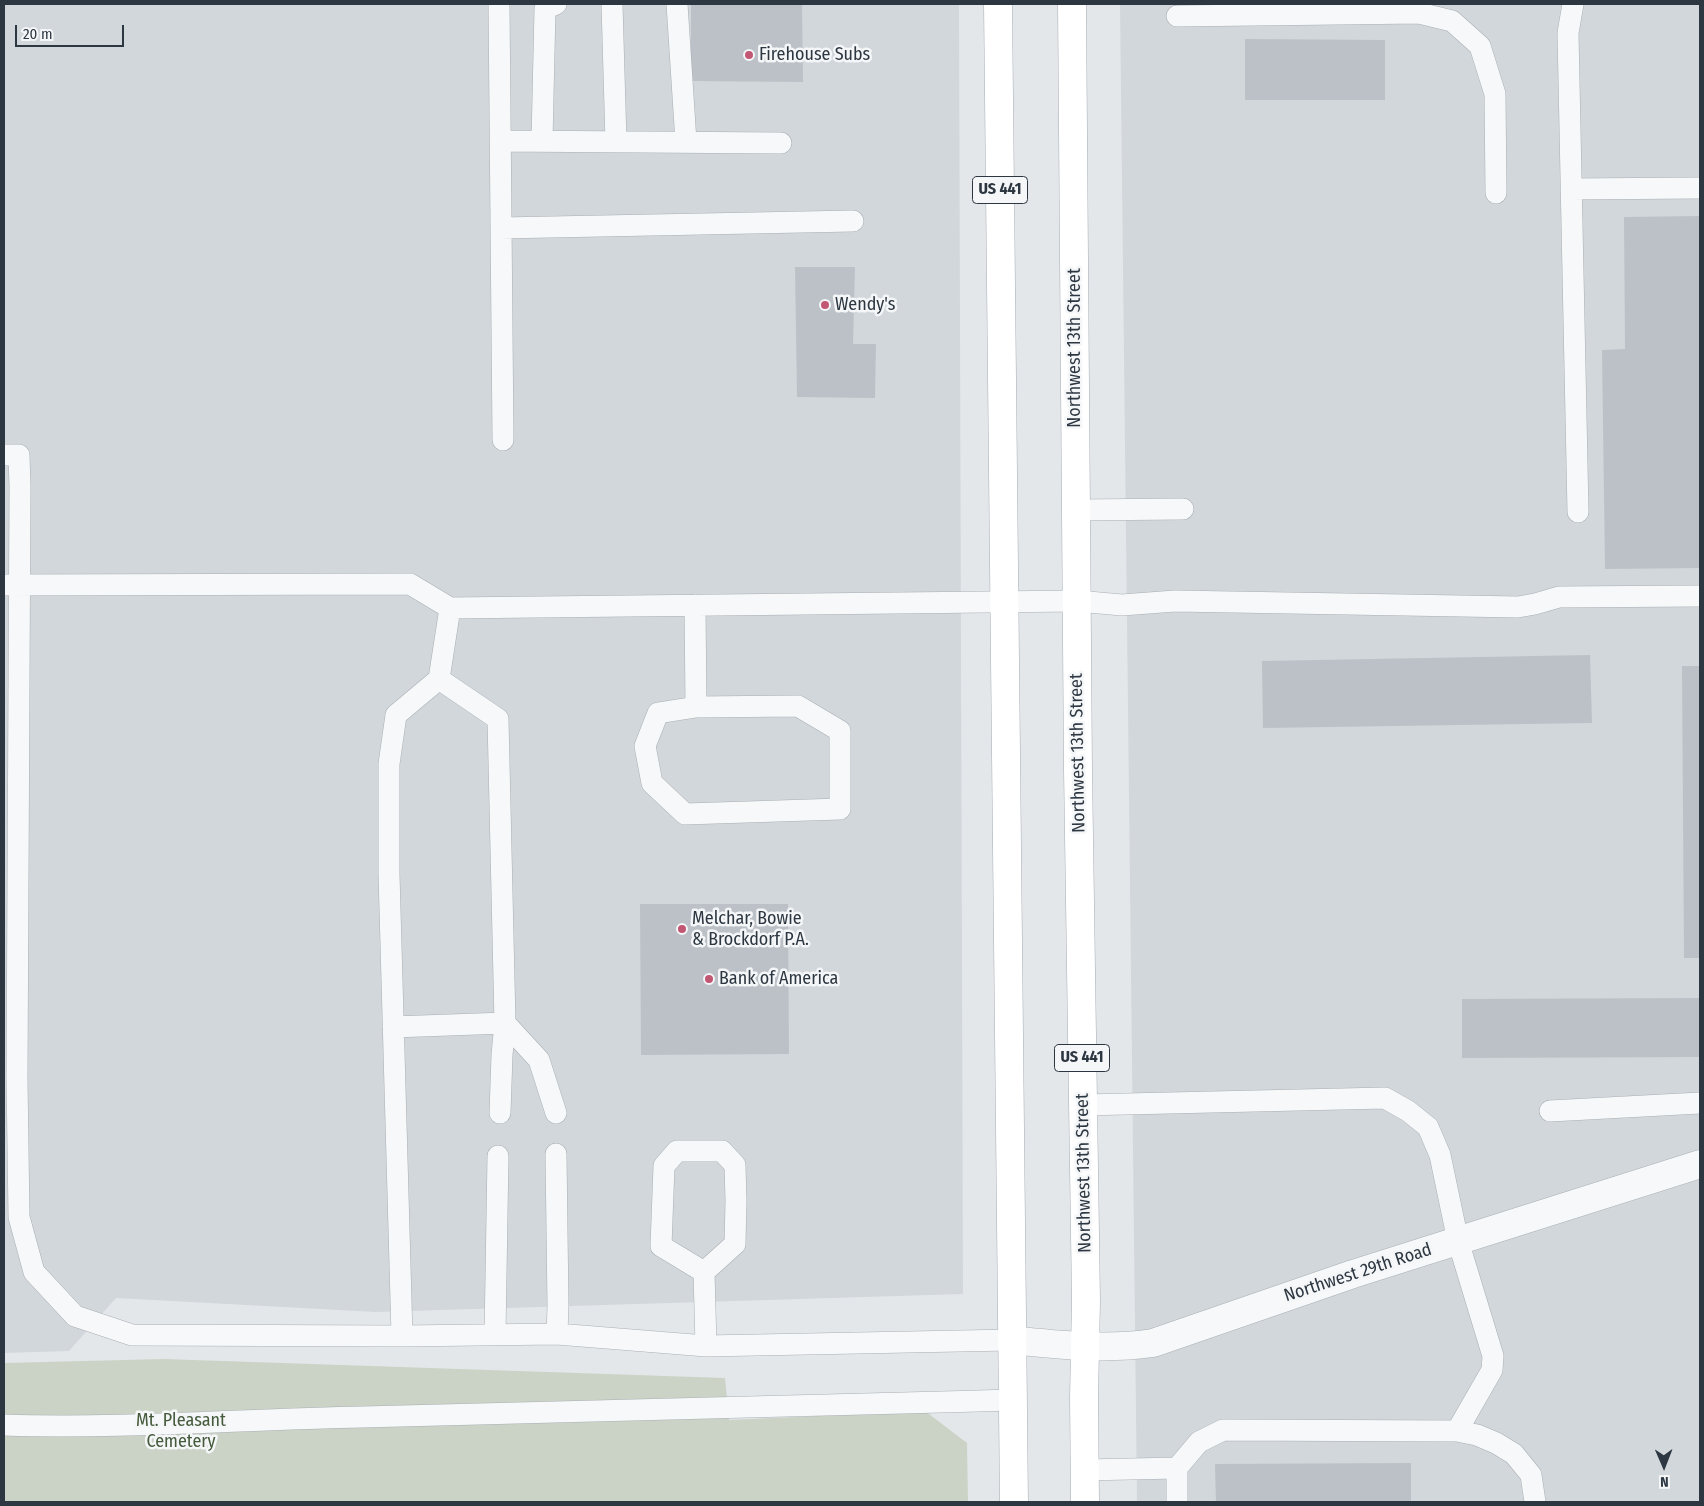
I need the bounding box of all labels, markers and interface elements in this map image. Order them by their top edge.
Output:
scale bar [18,15,126,47]
text: 20 m [23,25,53,43]
place label: Firehouse Subs [759,44,870,66]
marker: Firehouse Subs [743,49,755,61]
road number: US 441 [972,176,1028,204]
street label: Northwest 13th Street [1064,268,1086,428]
place label: Wendy's [835,294,895,316]
marker: Wendy's [819,299,831,311]
street label: Northwest 13th Street [1066,673,1090,833]
place label: Melchar, Bowie & Brockdorf P.A. [692,908,809,951]
marker: Melchar, Bowie & Brockdorf P.A. [676,923,688,935]
place label: Bank of America [719,968,838,990]
marker: Bank of America [703,973,715,985]
road number: US 441 [1054,1044,1110,1072]
street label: Northwest 13th Street [1072,1093,1096,1253]
street label: Northwest 29th Road [1281,1239,1435,1307]
park label: Mt. Pleasant Cemetery [136,1410,226,1452]
north arrow [1639,1441,1689,1491]
text: N [1660,1473,1669,1490]

